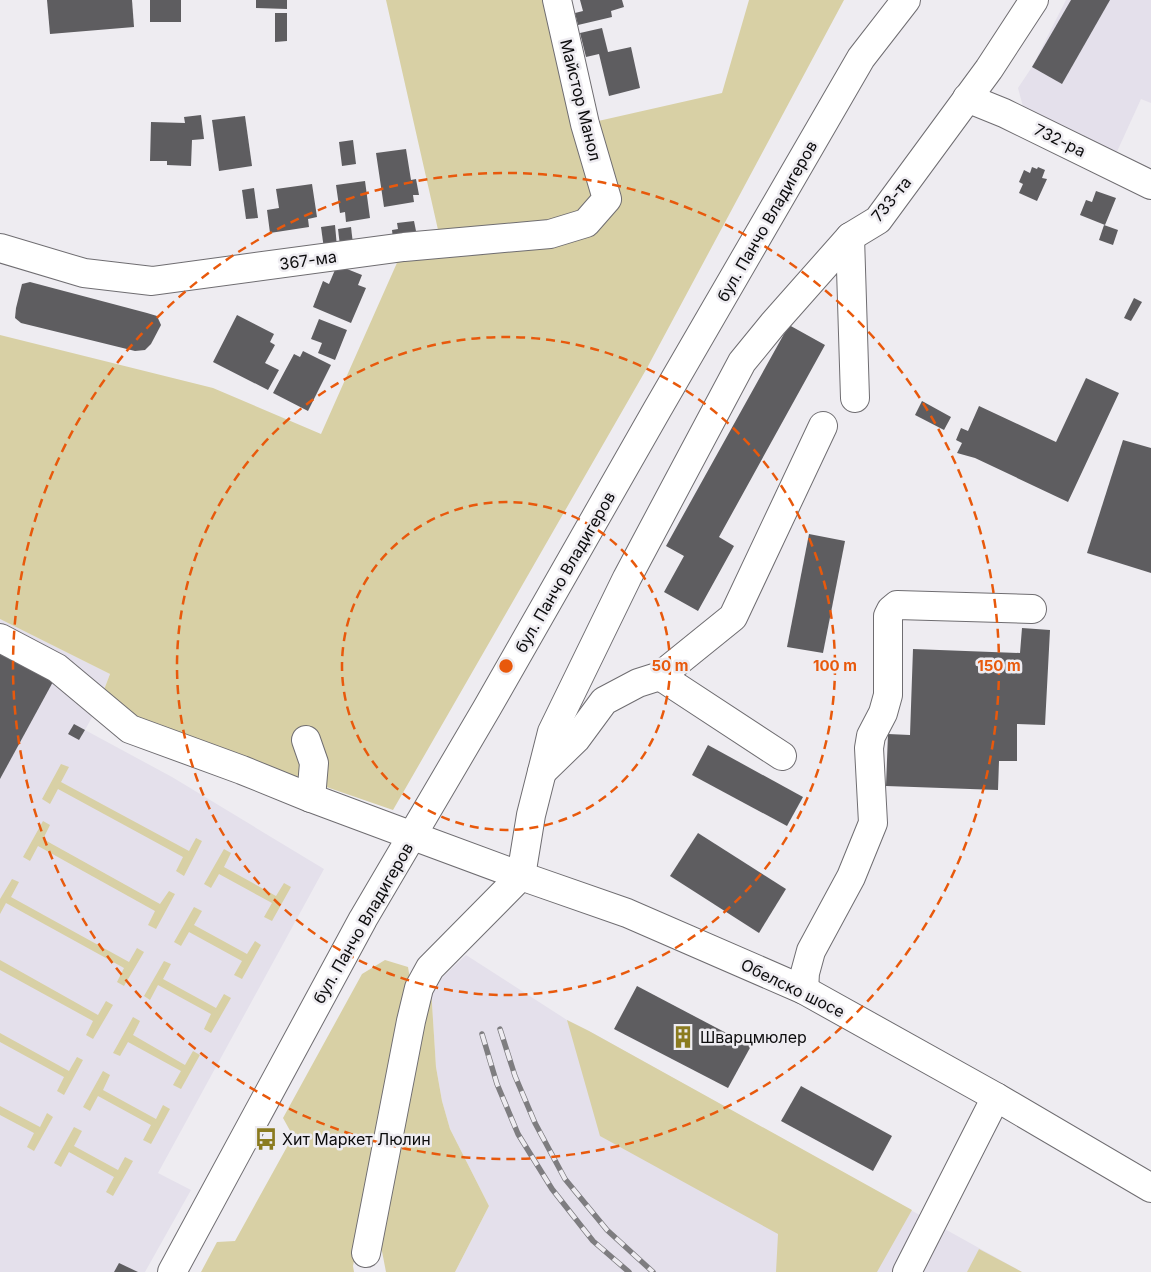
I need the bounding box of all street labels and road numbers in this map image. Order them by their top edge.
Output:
street label: Майстор Манол [556,37,606,163]
street label: 732-ра [1031,119,1089,161]
street label: бул. Панчо Владигеров [713,137,821,305]
street label: 733-та [867,172,915,226]
street label: 367-ма [278,246,338,274]
street label: бул. Панчо Владигеров [511,488,619,656]
street label: бул. Панчо Владигеров [309,839,417,1007]
street label: Обелско шосе [738,954,848,1022]

